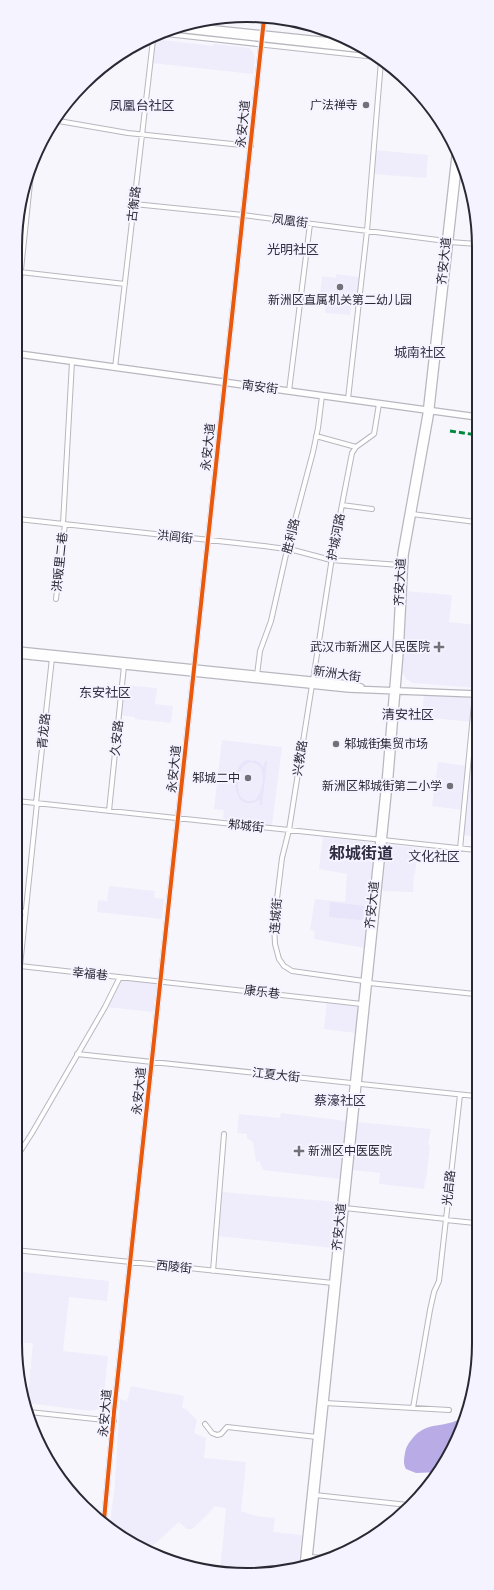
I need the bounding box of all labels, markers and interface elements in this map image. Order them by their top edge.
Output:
district label: 凤凰台社区 [109,96,175,115]
place label: 广法禅寺 [310,96,358,114]
street label: 永安大道 [232,99,254,149]
marker: 广法禅寺 [361,100,371,110]
street label: 古衡路 [123,185,145,223]
street label: 凤凰街 [271,210,309,232]
street label: 齐安大道 [433,236,455,286]
district label: 光明社区 [267,240,319,259]
marker: 新洲区直属机关第二幼儿园 [335,282,345,292]
place label: 新洲区直属机关第二幼儿园 [268,291,412,309]
district label: 城南社区 [394,343,446,362]
street label: 南安街 [241,376,279,398]
street label: 永安大道 [197,422,219,472]
street label: 护城河路 [323,512,349,562]
street label: 胜利路 [278,516,304,556]
street label: 洪闾街 [156,526,194,548]
street label: 洪畈里二巷 [48,531,72,593]
street label: 齐安大道 [390,558,410,606]
place label: 武汉市新洲区人民医院 [310,638,430,656]
marker: 武汉市新洲区人民医院 [433,641,445,653]
street label: 新洲大街 [312,662,362,686]
district label: 东安社区 [79,683,131,702]
district label: 清安社区 [382,705,434,724]
street label: 青龙路 [33,712,55,750]
street label: 久安路 [106,719,128,757]
place label: 邾城街集贸市场 [344,735,428,753]
street label: 兴教路 [288,739,312,777]
marker: 邾城街集贸市场 [331,739,341,749]
street label: 永安大道 [163,744,185,794]
place label: 邾城二中 [192,769,240,787]
marker: 邾城二中 [243,773,253,783]
place label: 新洲区邾城街第二小学 [322,777,442,795]
marker: 新洲区邾城街第二小学 [445,781,455,791]
street label: 邾城街 [227,815,265,837]
district label: 邾城街道 [329,842,393,865]
district label: 文化社区 [408,847,460,866]
street label: 齐安大道 [361,880,383,930]
street label: 连城街 [266,897,286,935]
street label: 幸福巷 [71,963,109,985]
street label: 康乐巷 [243,981,281,1003]
street label: 江夏大街 [251,1064,301,1086]
street label: 永安大道 [128,1066,150,1116]
district label: 蔡濠社区 [314,1091,366,1110]
place label: 新洲区中医医院 [308,1142,392,1160]
marker: 新洲区中医医院 [293,1145,305,1157]
street label: 光启路 [438,1169,460,1207]
street label: 齐安大道 [328,1202,350,1252]
street label: 西陵街 [155,1256,193,1278]
street label: 永安大道 [94,1388,116,1438]

